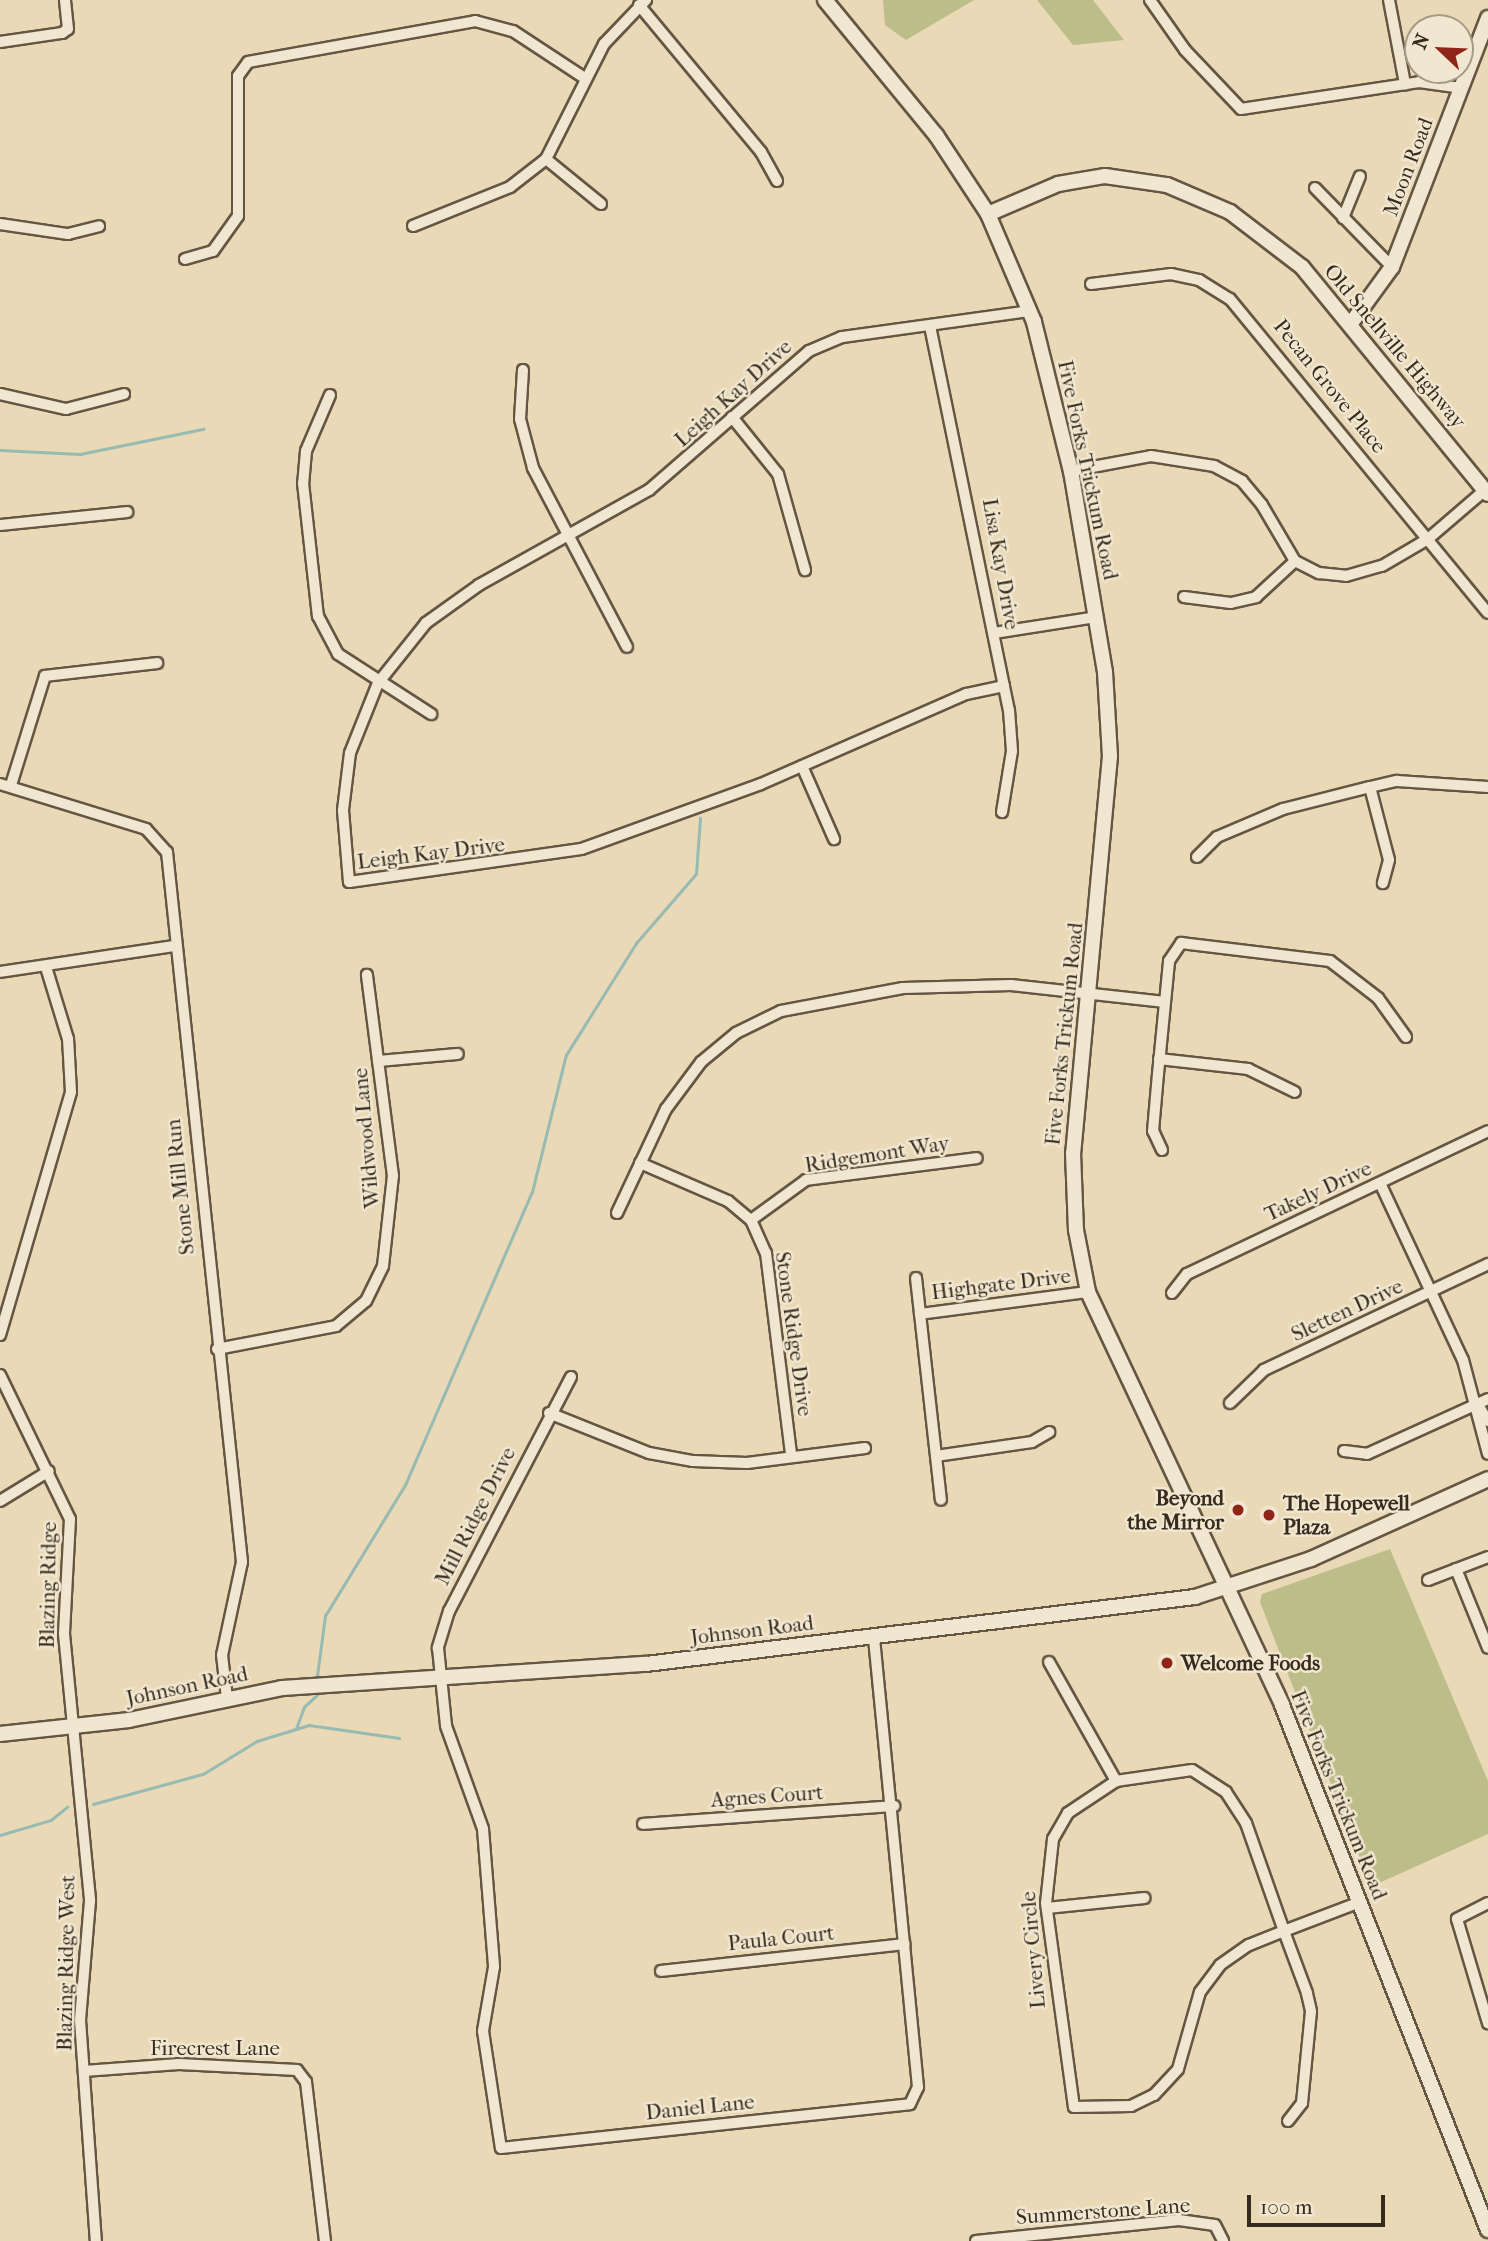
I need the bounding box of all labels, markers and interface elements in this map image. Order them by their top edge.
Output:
north arrow [1404,14,1474,84]
text: N [1409,31,1434,53]
street label: Moon Road [1378,114,1438,220]
street label: Old Snellville Highway [1319,259,1471,433]
street label: Pecan Grove Place [1268,314,1392,458]
street label: Leigh Kay Drive [669,334,797,452]
street label: Five Forks Trickum Road [1052,358,1124,582]
street label: Lisa Kay Drive [977,496,1025,632]
street label: Leigh Kay Drive [356,831,506,875]
street label: Five Forks Trickum Road [1040,921,1088,1147]
street label: Wildwood Lane [347,1067,385,1209]
street label: Stone Mill Run [160,1118,200,1256]
street label: Ridgemont Way [803,1130,951,1178]
street label: Takely Drive [1260,1155,1376,1227]
street label: Stone Ridge Drive [770,1250,818,1418]
street label: Highgate Drive [930,1263,1072,1305]
street label: Sletten Drive [1287,1273,1407,1347]
street label: Mill Ridge Drive [429,1443,521,1589]
place label: Beyond the Mirror [1127,1485,1224,1535]
place label: The Hopewell Plaza [1283,1490,1410,1540]
marker: Beyond the Mirror [1230,1502,1246,1518]
marker: The Hopewell Plaza [1261,1507,1277,1523]
street label: Blazing Ridge [34,1521,62,1649]
street label: Johnson Road [689,1610,815,1650]
place label: Welcome Foods [1181,1650,1320,1676]
marker: Welcome Foods [1159,1655,1175,1671]
street label: Johnson Road [124,1661,250,1711]
street label: Five Forks Trickum Road [1285,1687,1393,1903]
street label: Agnes Court [710,1779,824,1813]
street label: Blazing Ridge West [52,1875,80,2051]
street label: Livery Circle [1015,1890,1051,2010]
street label: Paula Court [726,1920,836,1956]
street label: Firecrest Lane [150,2035,280,2061]
street label: Daniel Lane [644,2089,756,2125]
scale bar [1250,2182,1388,2226]
street label: Summerstone Lane [1015,2192,1191,2230]
text: 100 m [1260,2195,1313,2219]

